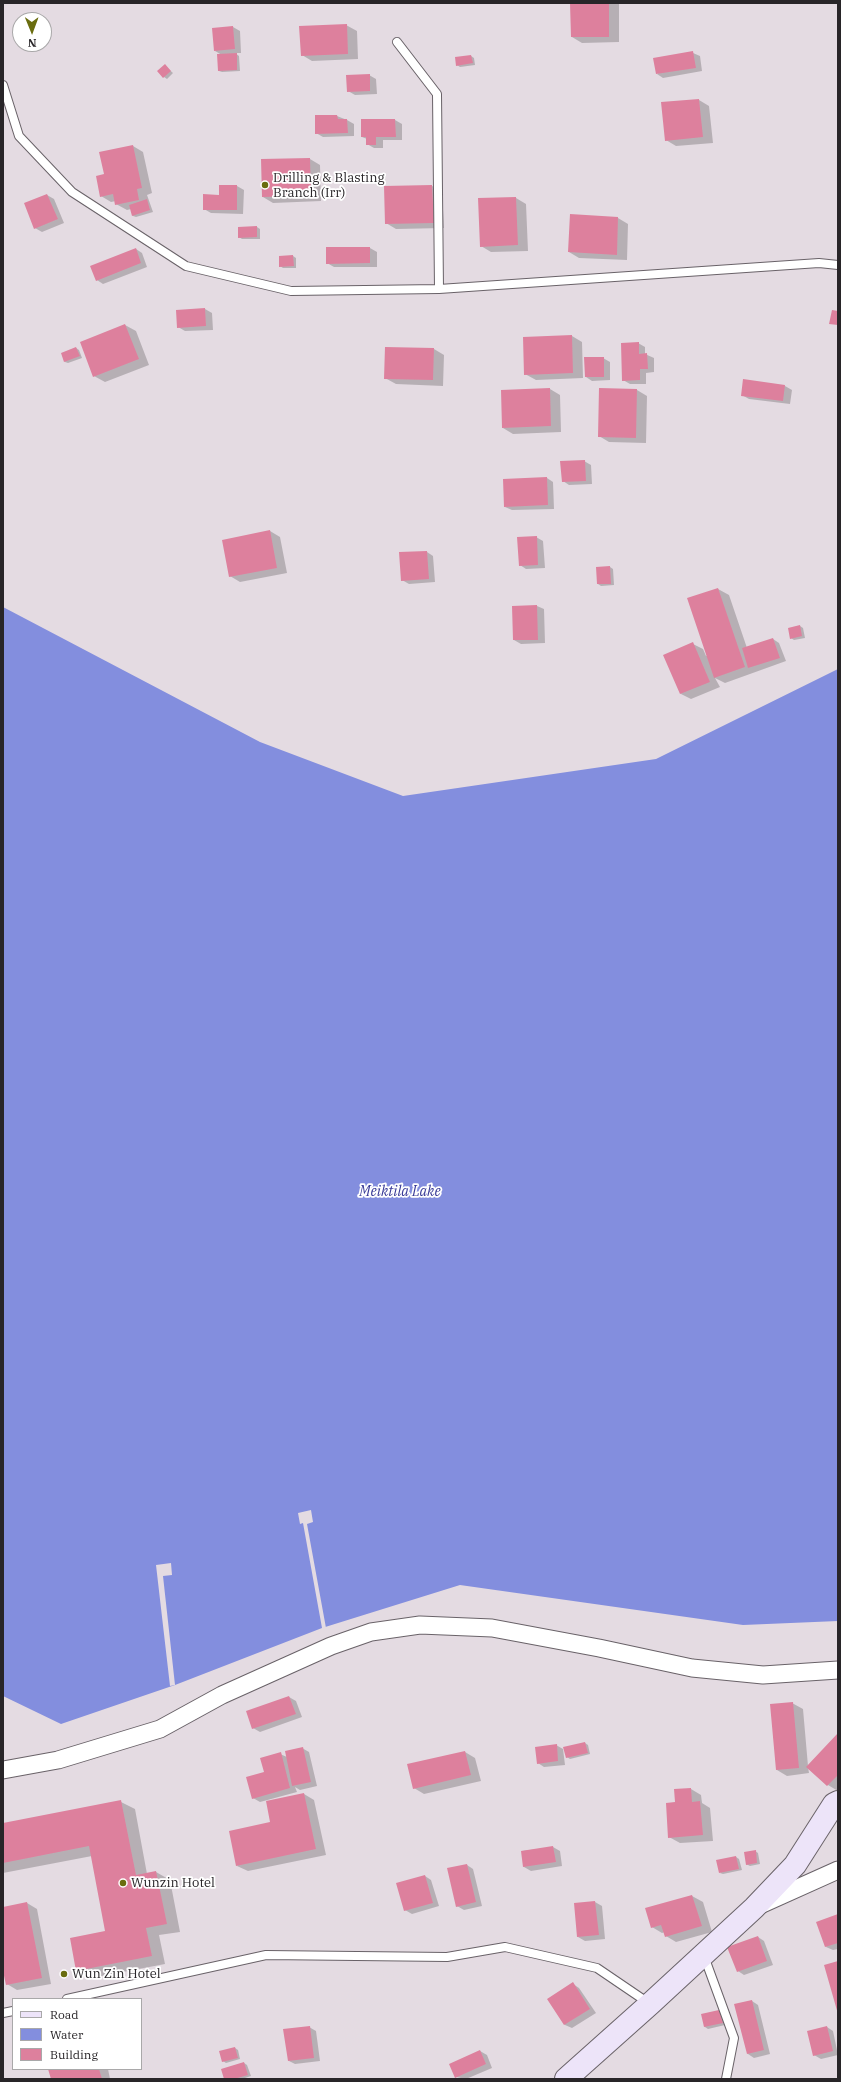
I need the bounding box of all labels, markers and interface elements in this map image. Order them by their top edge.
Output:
north arrow [12,12,52,52]
text: N [28,36,37,50]
place label: Drilling & Blasting Branch (Irr) [273,170,385,201]
marker: Drilling & Blasting Branch (Irr) [260,180,270,190]
water label: Meiktila Lake [359,1184,441,1200]
place label: Wunzin Hotel [131,1875,215,1891]
marker: Wunzin Hotel [118,1878,128,1888]
place label: Wun Zin Hotel [72,1966,161,1982]
marker: Wun Zin Hotel [59,1969,69,1979]
legend [12,1998,142,2070]
text: Road [50,2007,79,2022]
text: Water [50,2027,83,2042]
text: Building [50,2047,98,2062]

